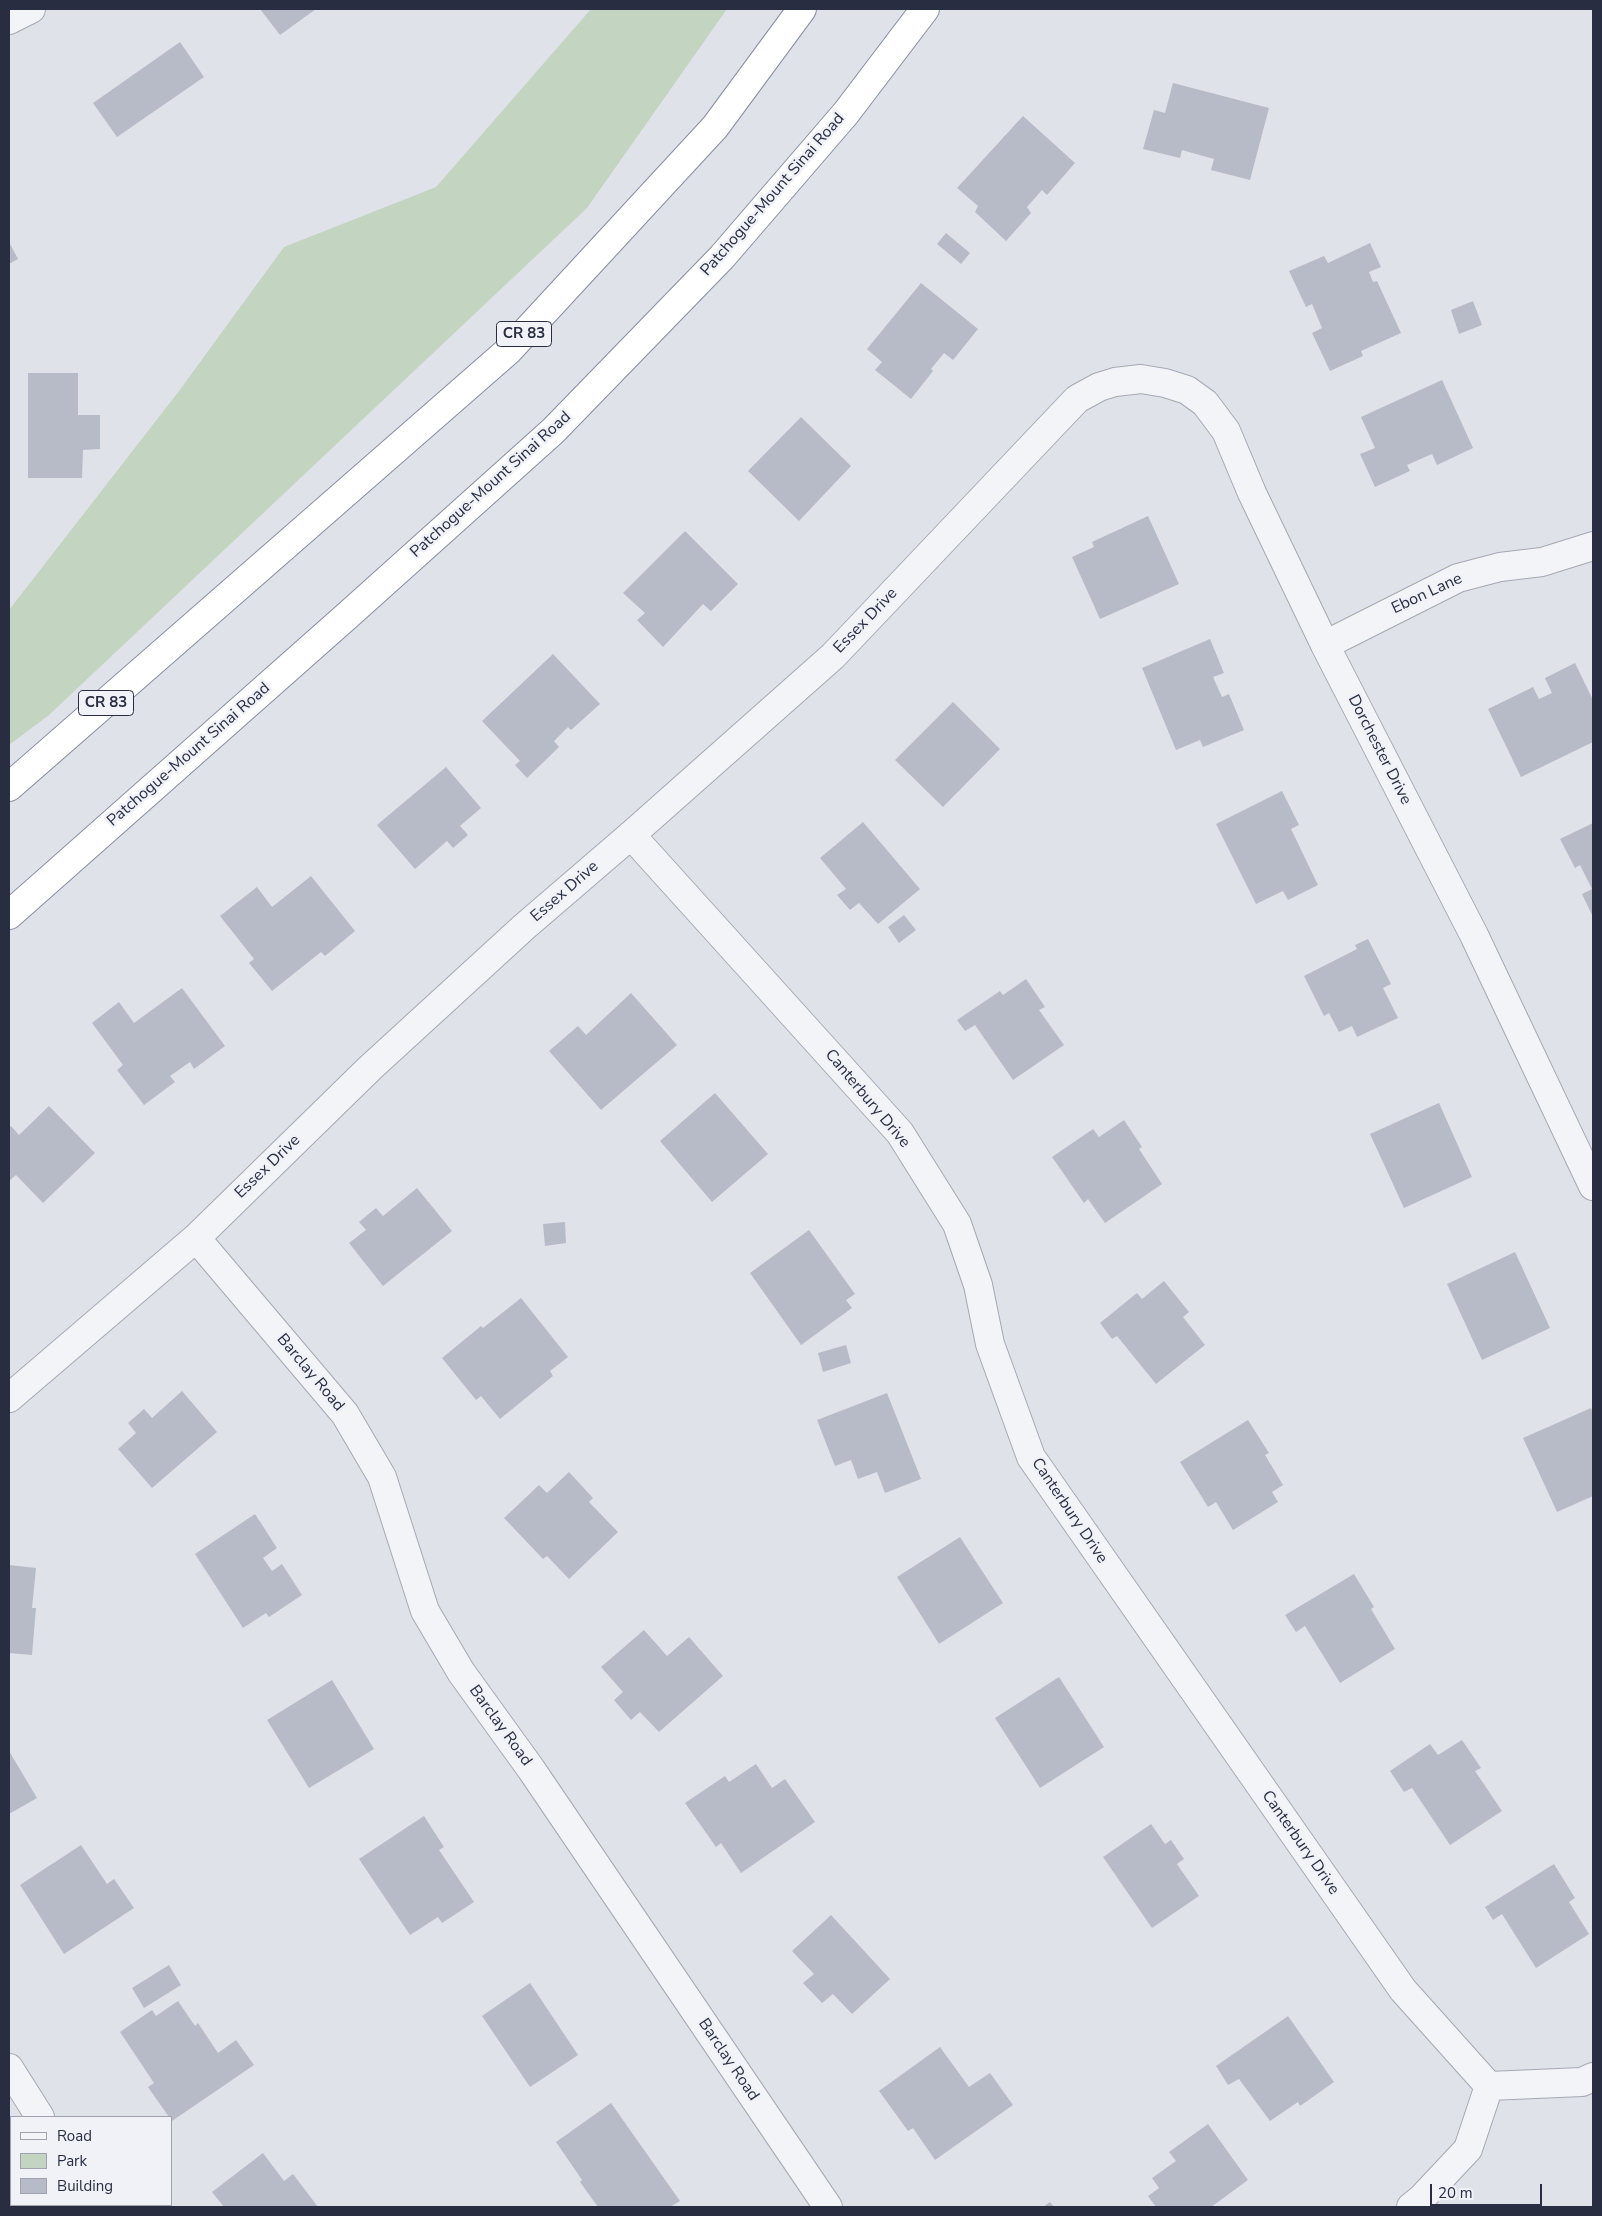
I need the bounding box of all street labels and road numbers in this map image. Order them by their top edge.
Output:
street label: Patchogue-Mount Sinai Road [697,110,849,280]
road number: CR 83 [496,322,552,346]
street label: Patchogue-Mount Sinai Road [407,408,575,562]
street label: Ebon Lane [1389,569,1465,619]
street label: Essex Drive [830,584,902,658]
street label: Patchogue-Mount Sinai Road [104,679,274,831]
road number: CR 83 [78,690,134,716]
street label: Dorchester Drive [1343,692,1415,808]
street label: Essex Drive [527,857,603,927]
street label: Canterbury Drive [820,1046,914,1152]
street label: Essex Drive [231,1131,305,1203]
street label: Barclay Road [272,1330,348,1416]
street label: Canterbury Drive [1027,1455,1111,1567]
street label: Barclay Road [464,1682,536,1770]
street label: Canterbury Drive [1257,1787,1343,1899]
street label: Barclay Road [693,2015,763,2105]

